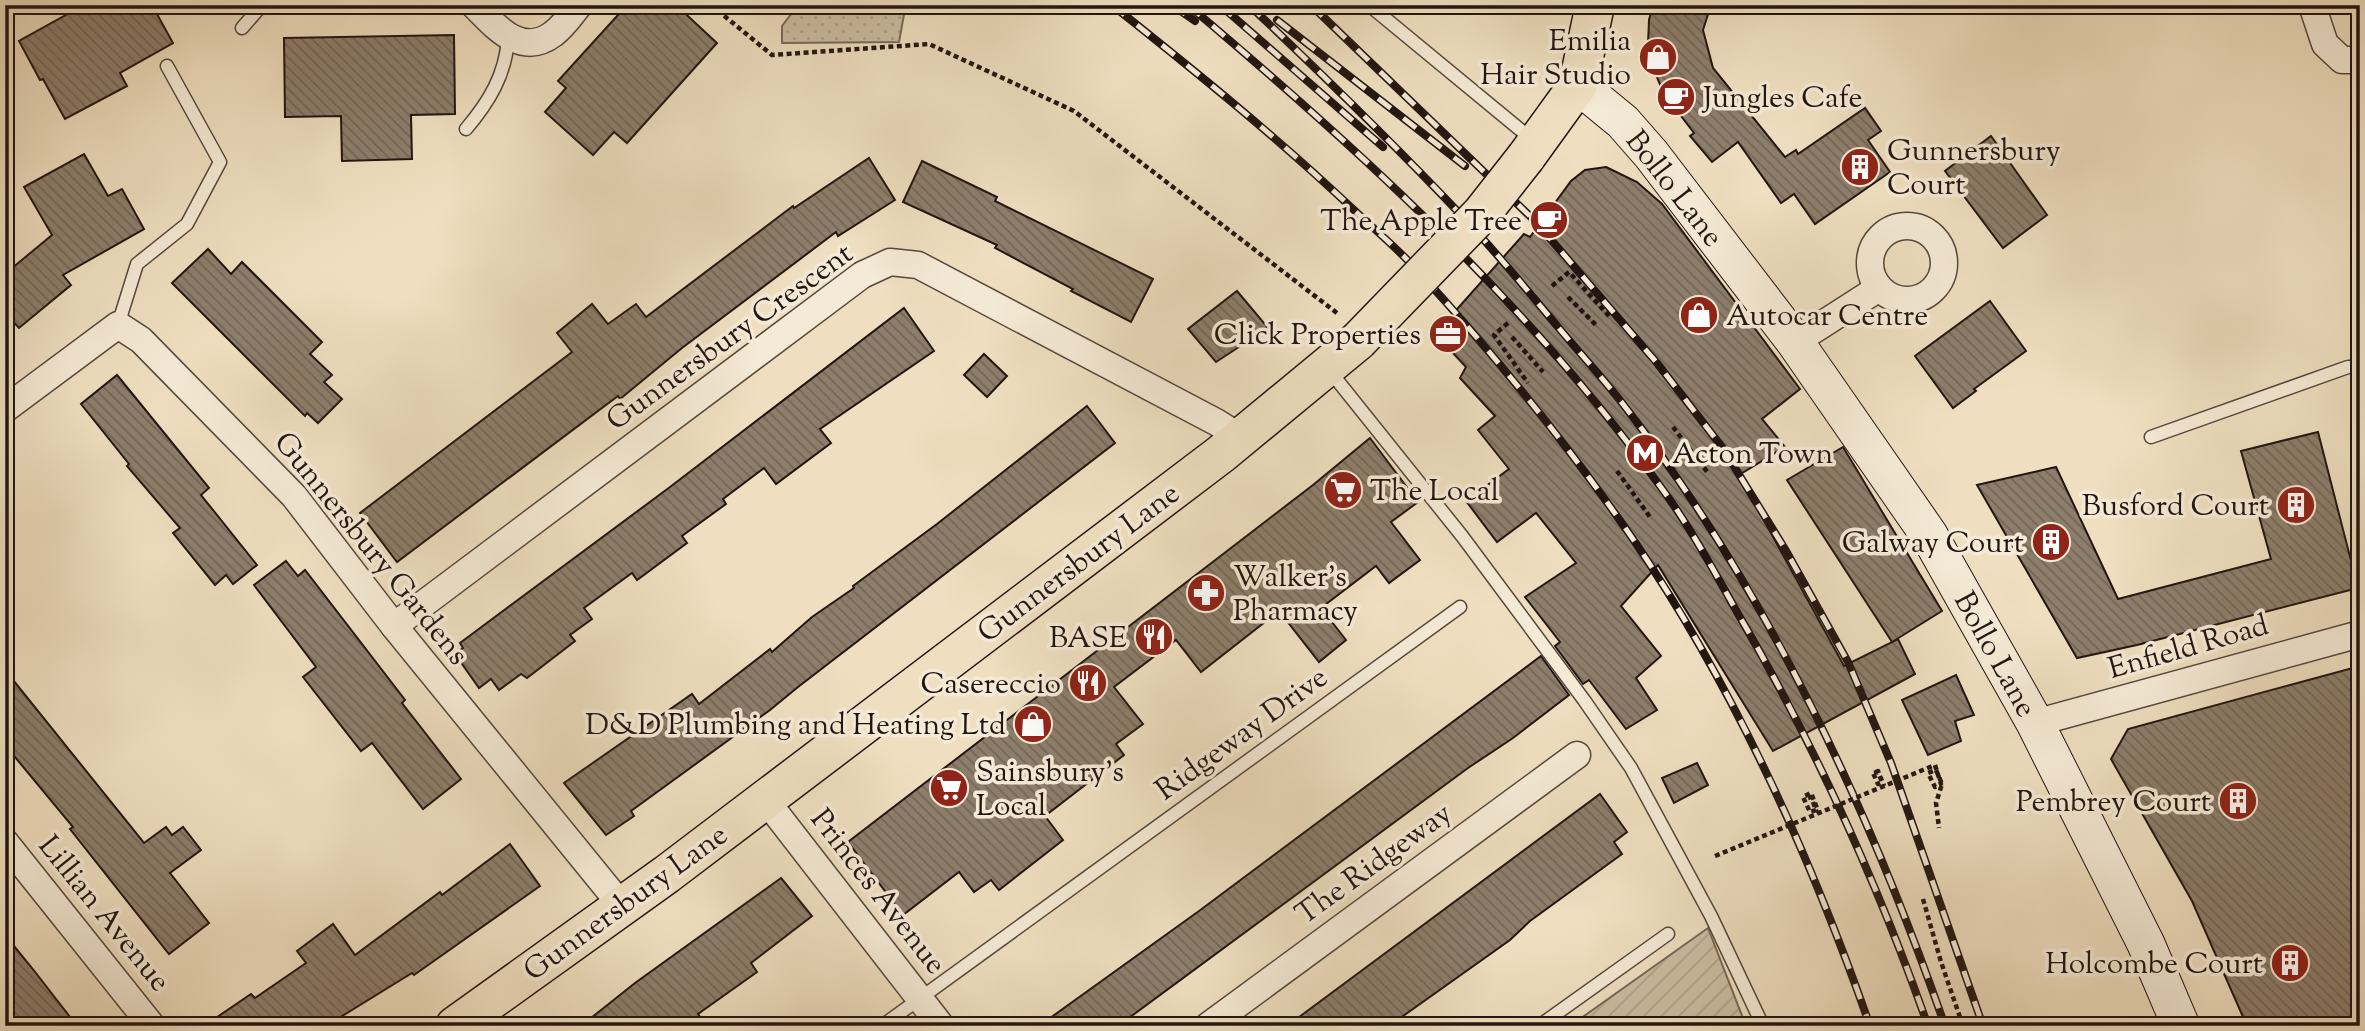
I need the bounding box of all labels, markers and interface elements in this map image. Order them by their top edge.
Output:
place label: Emilia Hair Studio [1480,21,1631,98]
shop icon: Emilia Hair Studio [1637,36,1679,78]
cafe icon: Jungles Cafe [1655,76,1697,118]
place label: Jungles Cafe [1701,78,1863,121]
street label: Bollo Lane [1614,122,1732,257]
place label: Gunnersbury Court [1887,131,2061,208]
building icon: Gunnersbury Court [1839,146,1881,188]
cafe icon: The Apple Tree [1528,199,1570,241]
place label: The Apple Tree [1320,201,1522,244]
street label: Gunnersbury Crescent [598,234,863,442]
shop icon: Autocar Centre [1678,294,1720,336]
place label: Autocar Centre [1726,296,1928,339]
office icon: Click Properties [1427,313,1469,355]
place label: Click Properties [1214,315,1421,358]
street label: Gunnersbury Gardens [262,424,478,676]
metro station icon: Acton Town [1624,432,1666,474]
place label: Acton Town [1672,434,1834,477]
supermarket icon: The Local [1322,469,1364,511]
place label: The Local [1370,471,1499,514]
street label: Gunnersbury Lane [969,474,1190,654]
building icon: Busford Court [2275,484,2317,526]
place label: Busford Court [2082,486,2269,529]
building icon: Galway Court [2030,521,2072,563]
place label: Galway Court [1842,523,2024,566]
place label: Walker's Pharmacy [1233,557,1358,634]
pharmacy icon: Walker's Pharmacy [1185,572,1227,614]
street label: Bollo Lane [1942,585,2046,726]
street label: Enfield Road [2104,605,2274,692]
restaurant icon: BASE [1133,616,1175,658]
place label: BASE [1049,618,1127,661]
street label: Ridgeway Drive [1147,658,1338,812]
restaurant icon: Casereccio [1067,662,1109,704]
place label: Casereccio [921,664,1061,707]
shop icon: D&D Plumbing and Heating Ltd [1012,703,1054,745]
place label: D&D Plumbing and Heating Ltd [585,705,1006,748]
place label: Sainsbury's Local [976,752,1124,829]
supermarket icon: Sainsbury's Local [928,767,970,809]
building icon: Pembrey Court [2217,780,2259,822]
place label: Pembrey Court [2016,782,2211,825]
street label: The Ridgeway [1287,793,1462,937]
street label: Princes Avenue [799,801,955,984]
street label: Gunnersbury Lane [515,815,738,993]
street label: Lillian Avenue [27,827,180,1002]
building icon: Holcombe Court [2269,942,2311,984]
place label: Holcombe Court [2045,944,2263,987]

